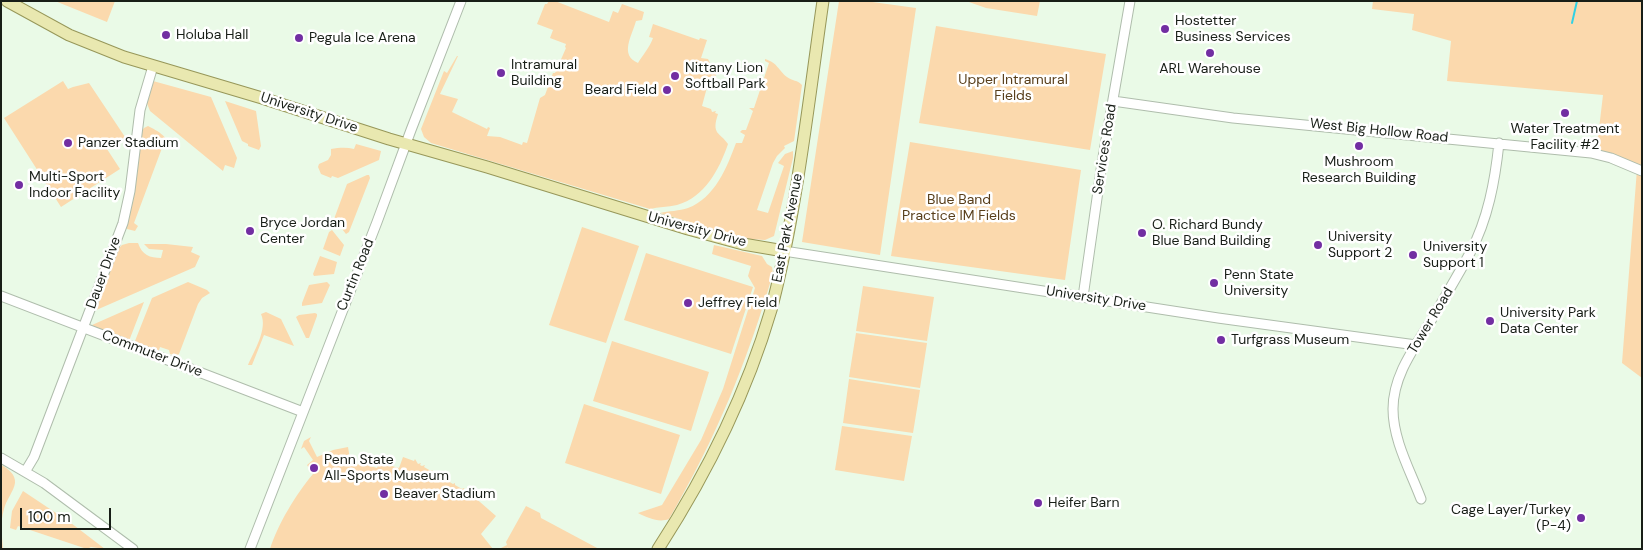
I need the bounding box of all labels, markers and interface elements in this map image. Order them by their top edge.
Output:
place label: Hostetter Business Services [1175,13,1291,46]
marker: Hostetter Business Services [1159,23,1171,35]
place label: Holuba Hall [176,27,248,43]
marker: Holuba Hall [160,29,172,41]
place label: Pegula Ice Arena [309,30,416,46]
marker: Pegula Ice Arena [293,32,305,44]
marker: ARL Warehouse [1204,47,1216,59]
place label: Intramural Building [511,57,577,90]
place label: Nittany Lion Softball Park [685,60,766,92]
place label: ARL Warehouse [1159,61,1261,77]
marker: Intramural Building [495,67,507,79]
marker: Nittany Lion Softball Park [669,70,681,82]
park label: Upper Intramural Fields [958,72,1068,104]
place label: Beard Field [585,82,657,98]
marker: Beard Field [661,84,673,96]
street label: University Drive [258,89,360,137]
street label: Services Road [1090,103,1120,195]
marker: Water Treatment Facility #2 [1559,107,1571,119]
street label: West Big Hollow Road [1309,115,1449,147]
place label: Water Treatment Facility #2 [1510,121,1620,154]
place label: Panzer Stadium [78,135,179,151]
marker: Panzer Stadium [62,137,74,149]
marker: Mushroom Research Building [1353,140,1365,152]
place label: Mushroom Research Building [1302,154,1416,186]
place label: Multi-Sport Indoor Facility [29,169,120,202]
street label: East Park Avenue [769,172,807,284]
marker: Multi-Sport Indoor Facility [13,179,25,191]
park label: Blue Band Practice IM Fields [902,192,1016,224]
street label: University Drive [646,209,748,251]
place label: Bryce Jordan Center [260,215,345,248]
place label: O. Richard Bundy Blue Band Building [1152,217,1271,250]
marker: Bryce Jordan Center [244,225,256,237]
marker: O. Richard Bundy Blue Band Building [1136,227,1148,239]
place label: University Support 2 [1328,229,1392,262]
street label: Dauer Drive [83,235,125,311]
street label: Curtin Road [334,236,378,314]
marker: University Support 2 [1312,239,1324,251]
place label: University Support 1 [1423,239,1487,272]
marker: University Support 1 [1407,249,1419,261]
place label: Penn State University [1224,267,1294,300]
marker: Penn State University [1208,277,1220,289]
street label: University Drive [1045,283,1147,315]
street label: Tower Road [1405,285,1457,357]
place label: Jeffrey Field [698,295,777,311]
marker: Jeffrey Field [682,297,694,309]
place label: University Park Data Center [1500,305,1596,338]
marker: University Park Data Center [1484,315,1496,327]
street label: Commuter Drive [99,327,205,381]
place label: Turfgrass Museum [1231,332,1349,348]
marker: Turfgrass Museum [1215,334,1227,346]
place label: Penn State All-Sports Museum [324,452,449,484]
marker: Penn State All-Sports Museum [308,462,320,474]
place label: Beaver Stadium [394,486,495,502]
marker: Beaver Stadium [378,488,390,500]
place label: Heifer Barn [1048,495,1119,511]
marker: Heifer Barn [1032,497,1044,509]
scale bar [22,498,114,530]
place label: Cage Layer/Turkey (P-4) [1451,502,1571,534]
text: 100 m [28,507,71,527]
marker: Cage Layer/Turkey (P-4) [1575,512,1587,524]

